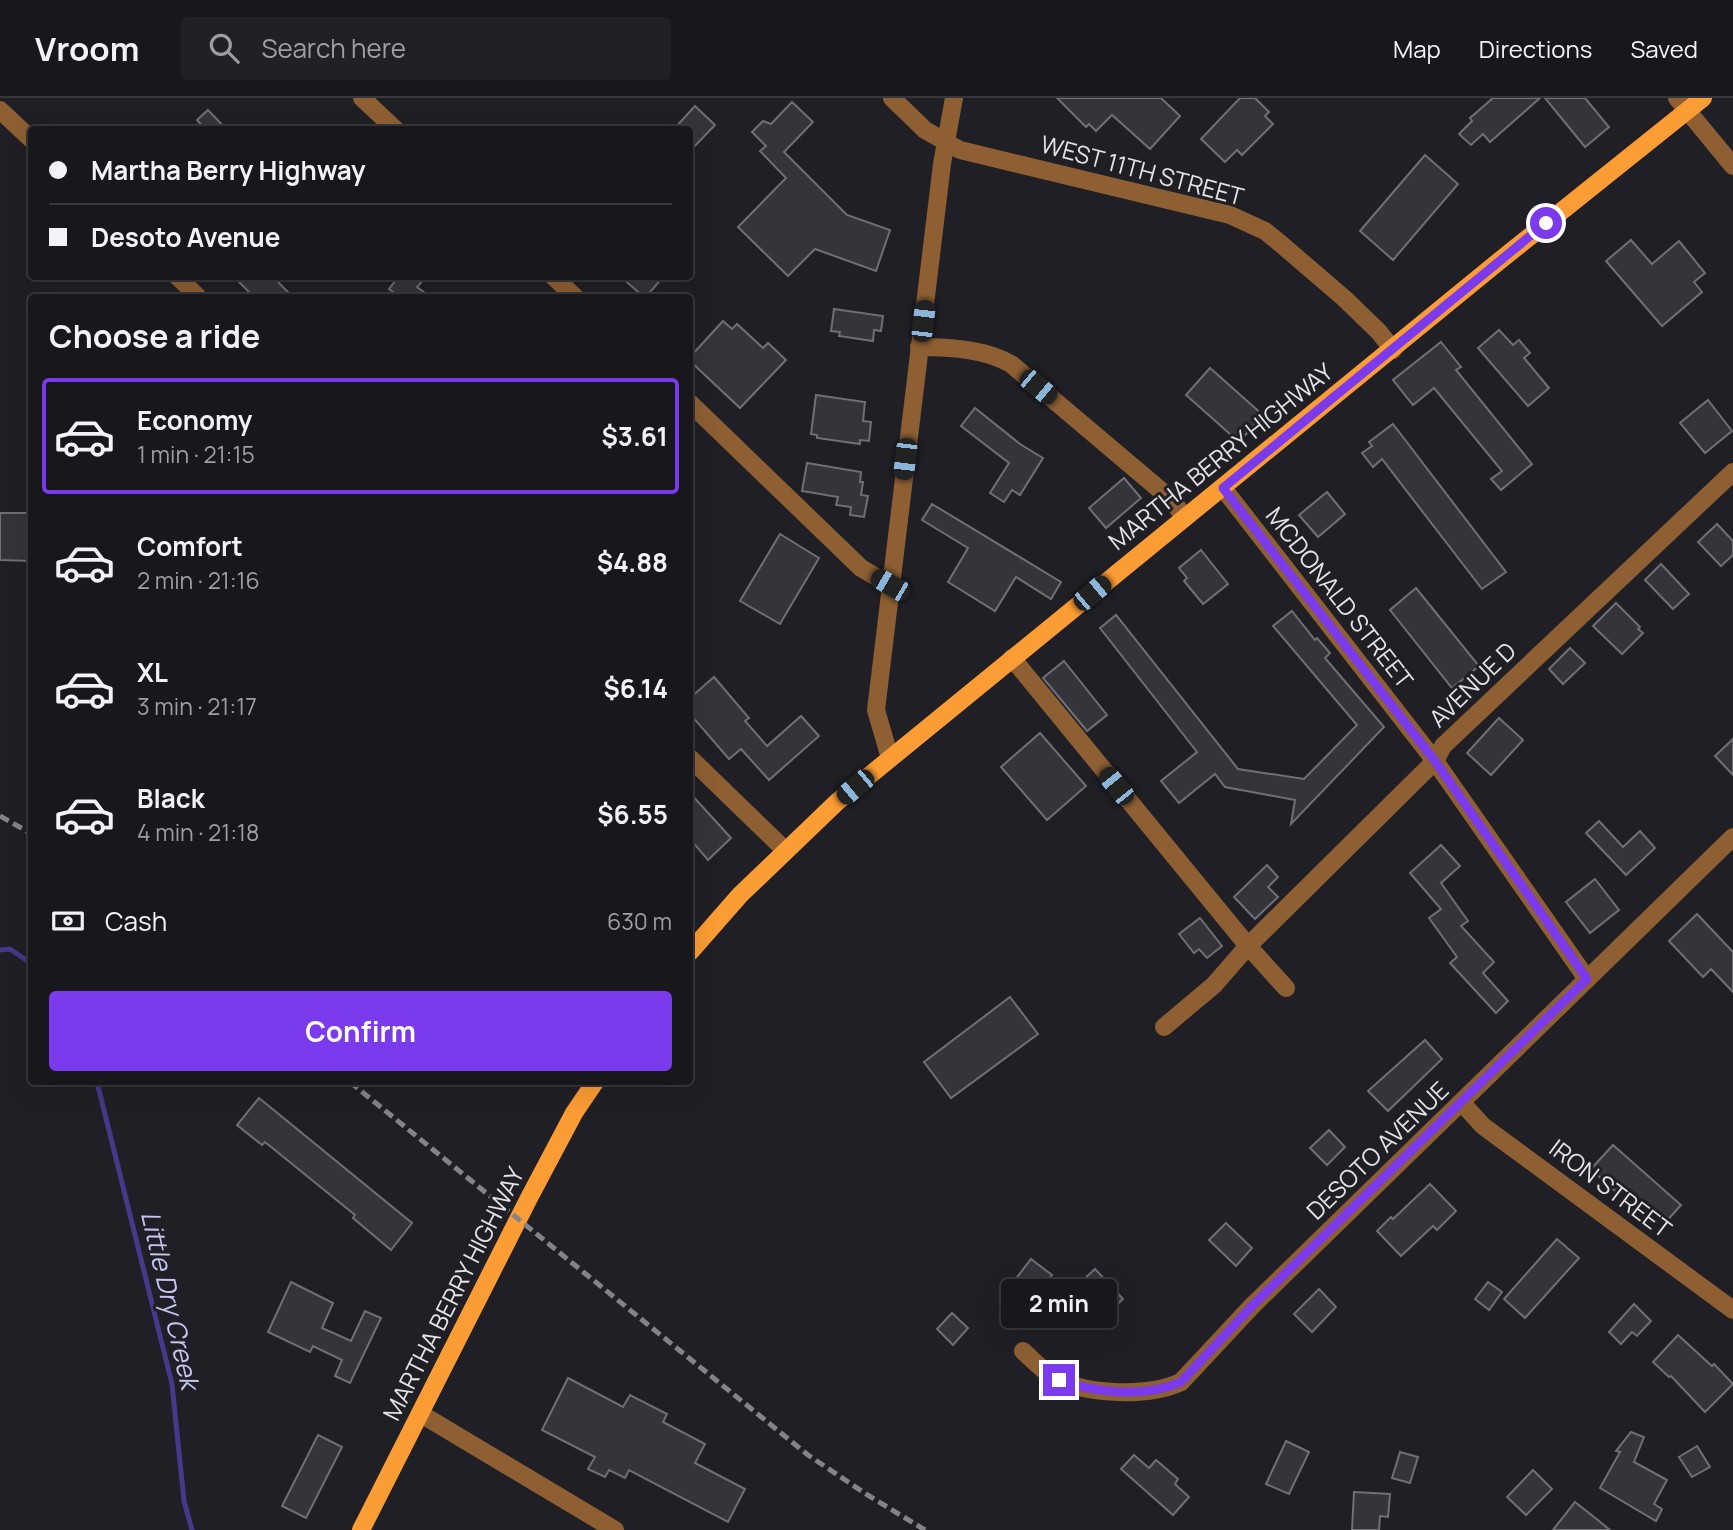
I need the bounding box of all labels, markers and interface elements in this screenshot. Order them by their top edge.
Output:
search box [181,17,671,80]
text: Vroom [35,26,139,71]
icon: search [205,29,243,67]
text: Search here [261,30,406,66]
text: Map [1393,32,1441,65]
text: Directions [1479,32,1592,65]
text: Saved [1630,32,1698,65]
street label: WEST 11TH STREET [1037,127,1248,213]
text: Martha Berry Highway [91,152,366,188]
route start [1530,207,1562,239]
text: Desoto Avenue [91,219,281,255]
car [911,299,936,343]
text: Choose a ride [49,314,260,358]
street label: MARTHA BERRY HIGHWAY [1101,354,1340,557]
car [1016,365,1061,409]
text: Economy [137,402,252,438]
icon: car [53,405,116,468]
text: $3.61 [602,418,668,454]
car [893,437,918,481]
text: 1 min · 21:15 [137,438,255,470]
street label: MCDONALD STREET [1259,500,1422,695]
text: Comfort [137,528,243,564]
icon: car [53,531,116,594]
text: $4.88 [597,544,668,580]
text: 2 min · 21:16 [137,564,260,596]
car [867,565,914,605]
car [1070,571,1115,615]
street label: AVENUE D [1421,634,1523,734]
text: XL [137,654,168,690]
icon: car [53,657,116,720]
text: $6.14 [604,670,668,706]
text: 3 min · 21:17 [137,690,257,722]
car [1095,763,1138,809]
car [833,765,878,809]
text: Black [137,780,205,816]
icon: car [53,783,116,846]
text: $6.55 [597,796,668,832]
text: 4 min · 21:18 [137,816,259,848]
icon: cash [49,902,87,940]
text: Cash [105,903,167,939]
text: 630 m [607,905,672,937]
button: Confirm [49,991,672,1071]
street label: DESOTO AVENUE [1299,1073,1455,1226]
street label: IRON STREET [1543,1131,1679,1245]
street label: MARTHA BERRY HIGHWAY [374,1160,531,1426]
water label: Little Dry Creek [133,1207,210,1396]
callout: 2 min [1001,1278,1117,1328]
text: 2 min [1029,1287,1089,1319]
route end [1043,1364,1075,1396]

